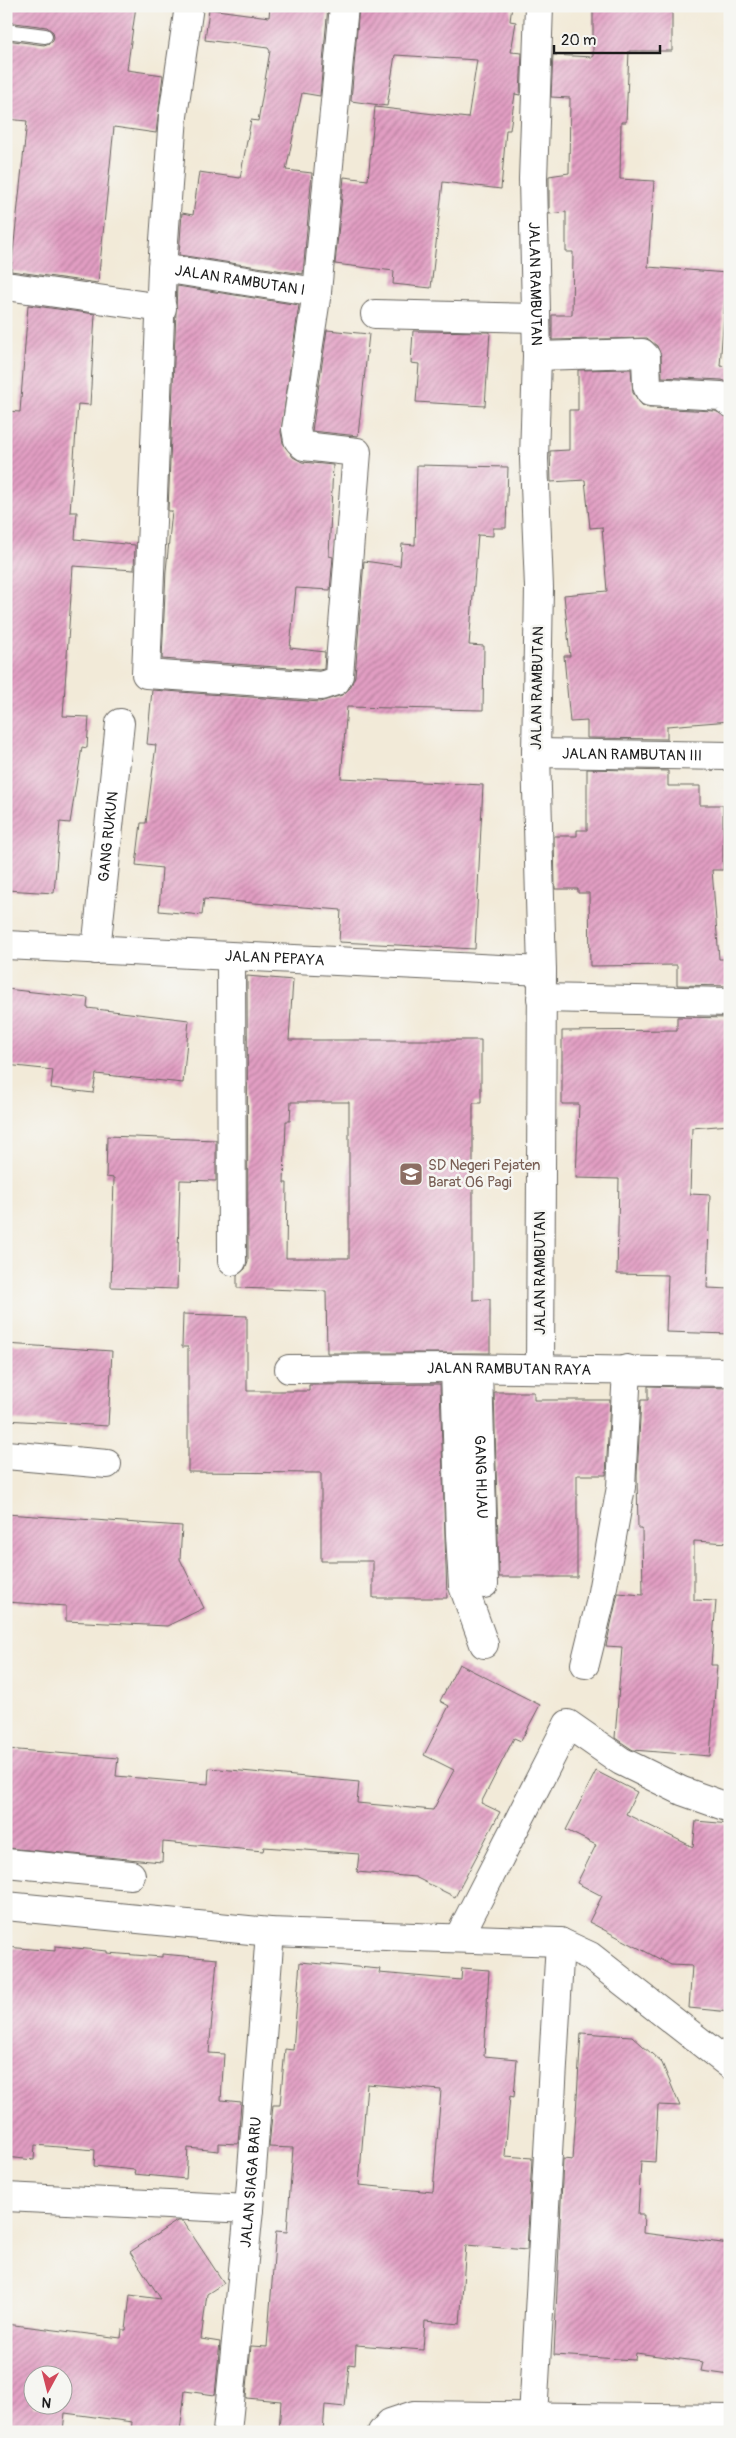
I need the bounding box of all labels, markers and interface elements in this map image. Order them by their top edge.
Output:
scale bar [554,22,660,54]
text: 20 m [561,31,596,50]
street label: JALAN RAMBUTAN [524,222,546,346]
street label: JALAN RAMBUTAN I [174,261,306,300]
street label: JALAN RAMBUTAN [527,626,548,750]
street label: JALAN RAMBUTAN III [562,744,702,766]
street label: GANG RUKUN [94,791,123,883]
street label: JALAN PEPAYA [225,947,325,970]
place label: SD Negeri Pejaten Barat 06 Pagi [428,1156,540,1192]
school or university icon: SD Negeri Pejaten Barat 06 Pagi [398,1161,424,1187]
street label: JALAN RAMBUTAN [531,1211,550,1335]
street label: JALAN RAMBUTAN RAYA [427,1359,591,1380]
street label: GANG HIJAU [470,1435,491,1519]
street label: JALAN SIAGA BARU [236,2116,266,2248]
north arrow [22,2366,72,2416]
text: N [41,2393,52,2411]

